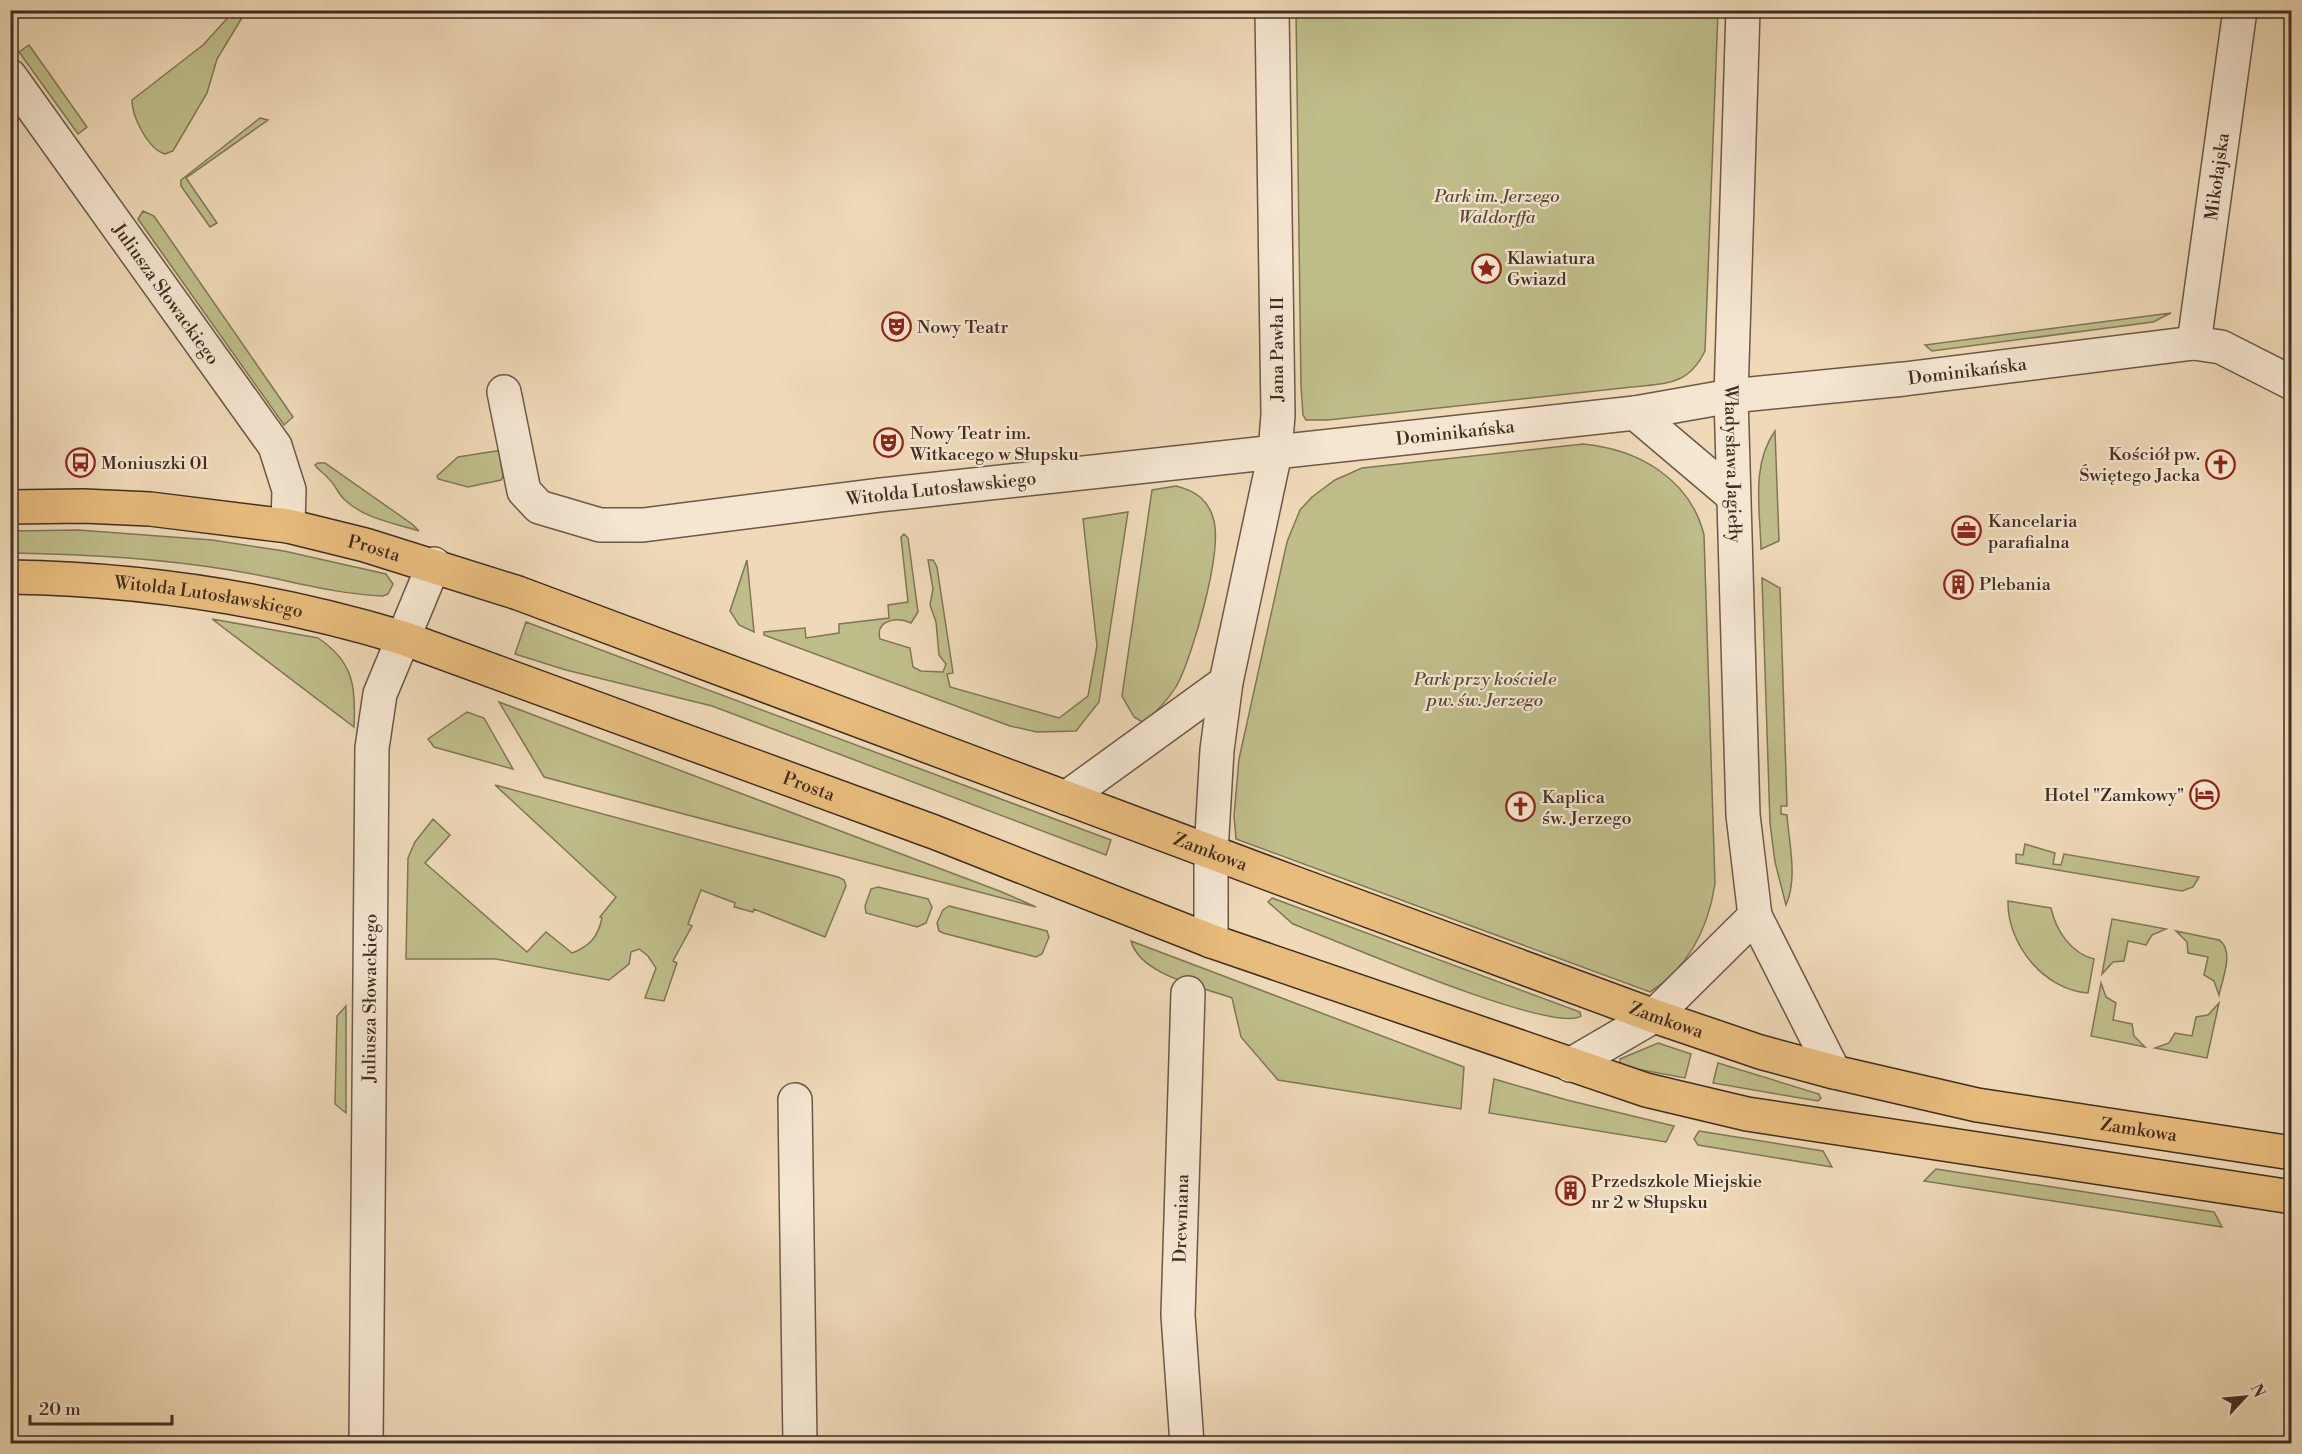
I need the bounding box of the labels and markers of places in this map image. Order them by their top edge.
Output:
place label: Klawiatura Gwiazd [1507,247,1596,291]
place icon: Klawiatura Gwiazd [1470,252,1502,284]
theatre icon: Nowy Teatr [880,311,912,343]
place label: Nowy Teatr [917,316,1008,339]
place label: Nowy Teatr im. Witkacego w Słupsku [909,422,1079,466]
theatre icon: Nowy Teatr im. Witkacego w Słupsku [873,427,905,459]
place label: Kościół pw. Świętego Jacka [2079,443,2201,487]
bus stop icon: Moniuszki 01 [64,447,96,479]
church icon: Kościół pw. Świętego Jacka [2205,448,2237,480]
place label: Moniuszki 01 [101,452,209,475]
place label: Kancelaria parafialna [1988,510,2078,554]
office icon: Kancelaria parafialna [1951,515,1983,547]
building icon: Plebania [1942,568,1974,600]
place label: Plebania [1979,573,2052,596]
hotel icon: Hotel "Zamkowy" [2189,779,2221,811]
place label: Hotel "Zamkowy" [2044,784,2184,807]
place label: Kaplica św. Jerzego [1542,786,1632,830]
church icon: Kaplica św. Jerzego [1505,791,1537,823]
place label: Przedszkole Miejskie nr 2 w Słupsku [1591,1170,1762,1214]
building icon: Przedszkole Miejskie nr 2 w Słupsku [1554,1175,1586,1207]

